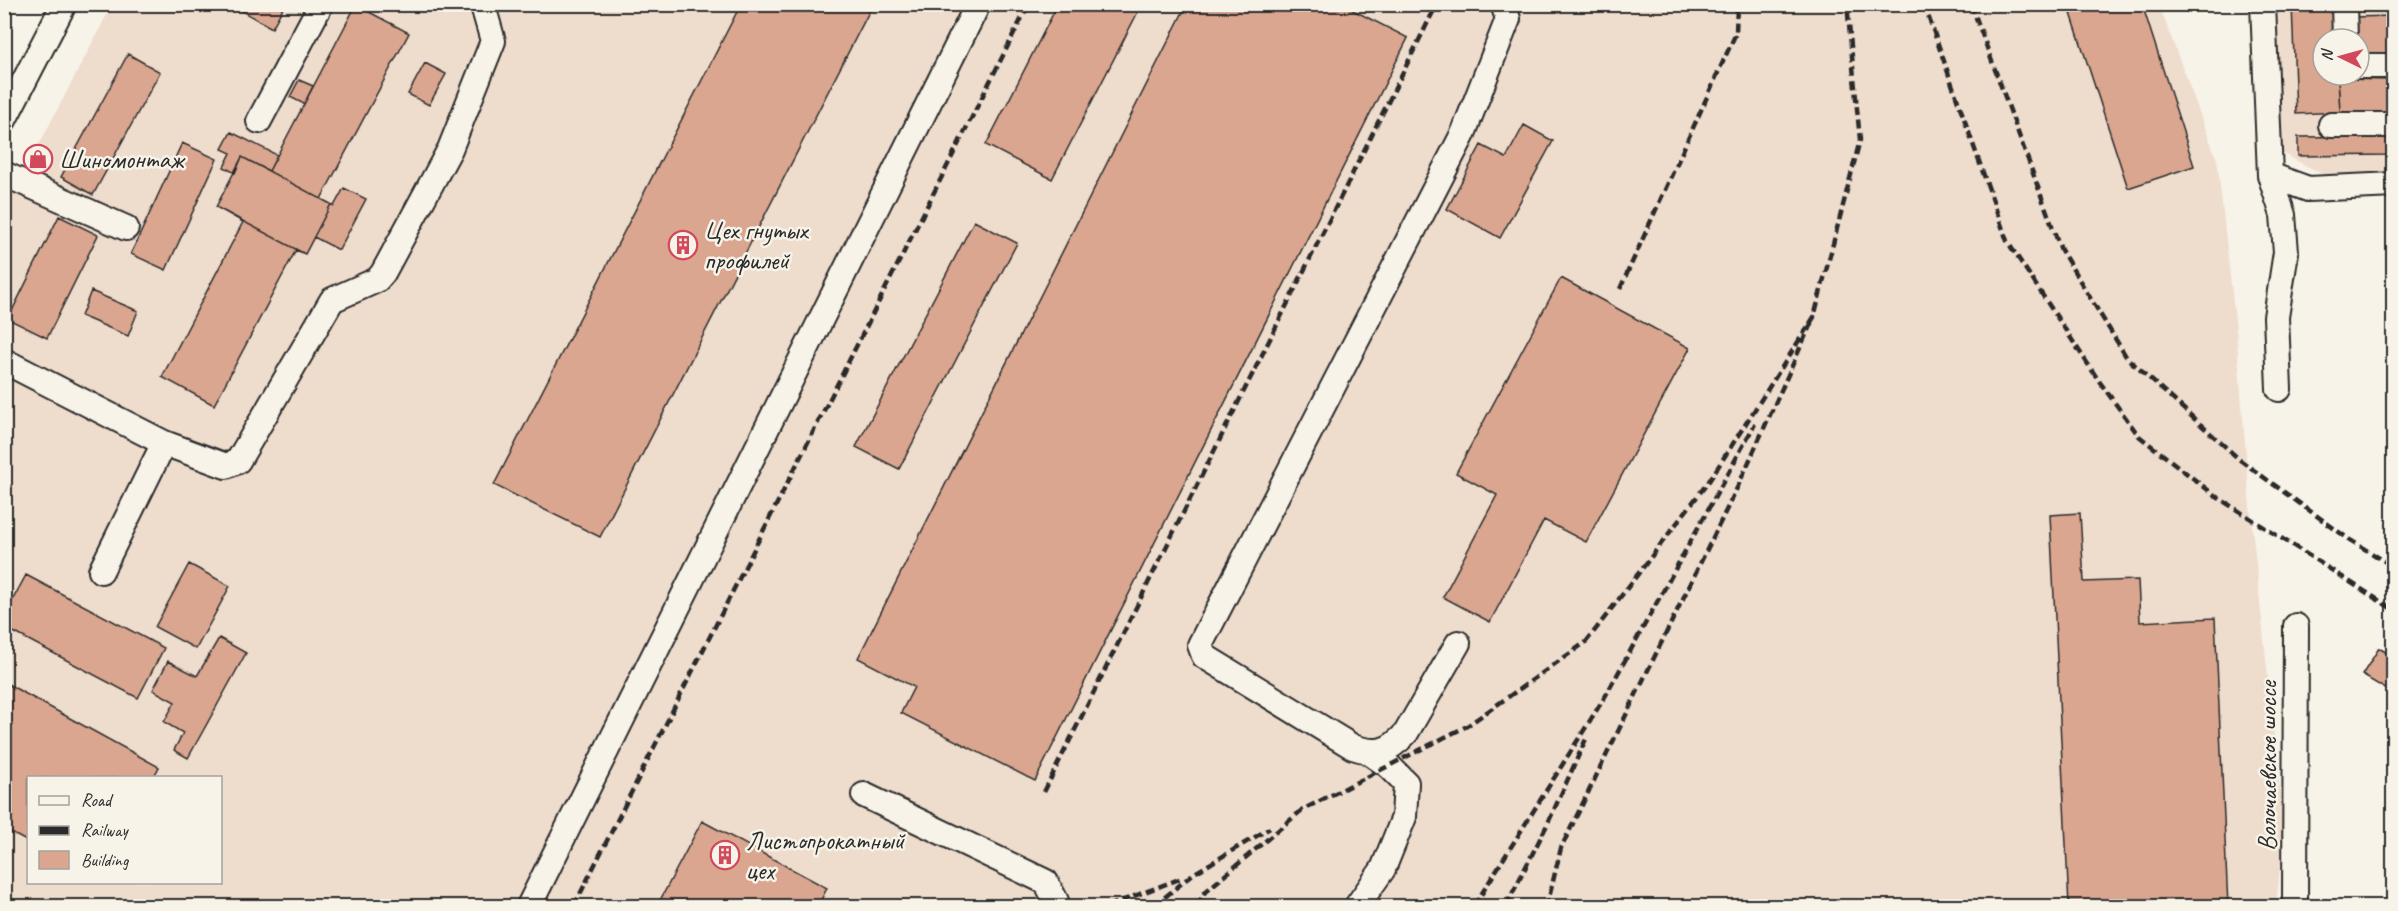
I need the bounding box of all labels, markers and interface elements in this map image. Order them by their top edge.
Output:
north arrow [2311,27,2371,87]
text: N [2317,47,2338,62]
shop icon: Шиномонтаж [22,143,54,175]
place label: Шиномонтаж [59,143,186,176]
place label: Цех гнутых профилей [704,214,809,277]
building icon: Цех гнутых профилей [667,229,699,261]
street label: Волочаевское шоссе [2251,679,2284,851]
legend [27,776,222,884]
text: Road [81,789,114,811]
text: Railway [81,819,129,841]
place label: Листопрокатный цех [746,824,906,887]
building icon: Листопрокатный цех [709,839,741,871]
text: Building [81,849,130,871]

